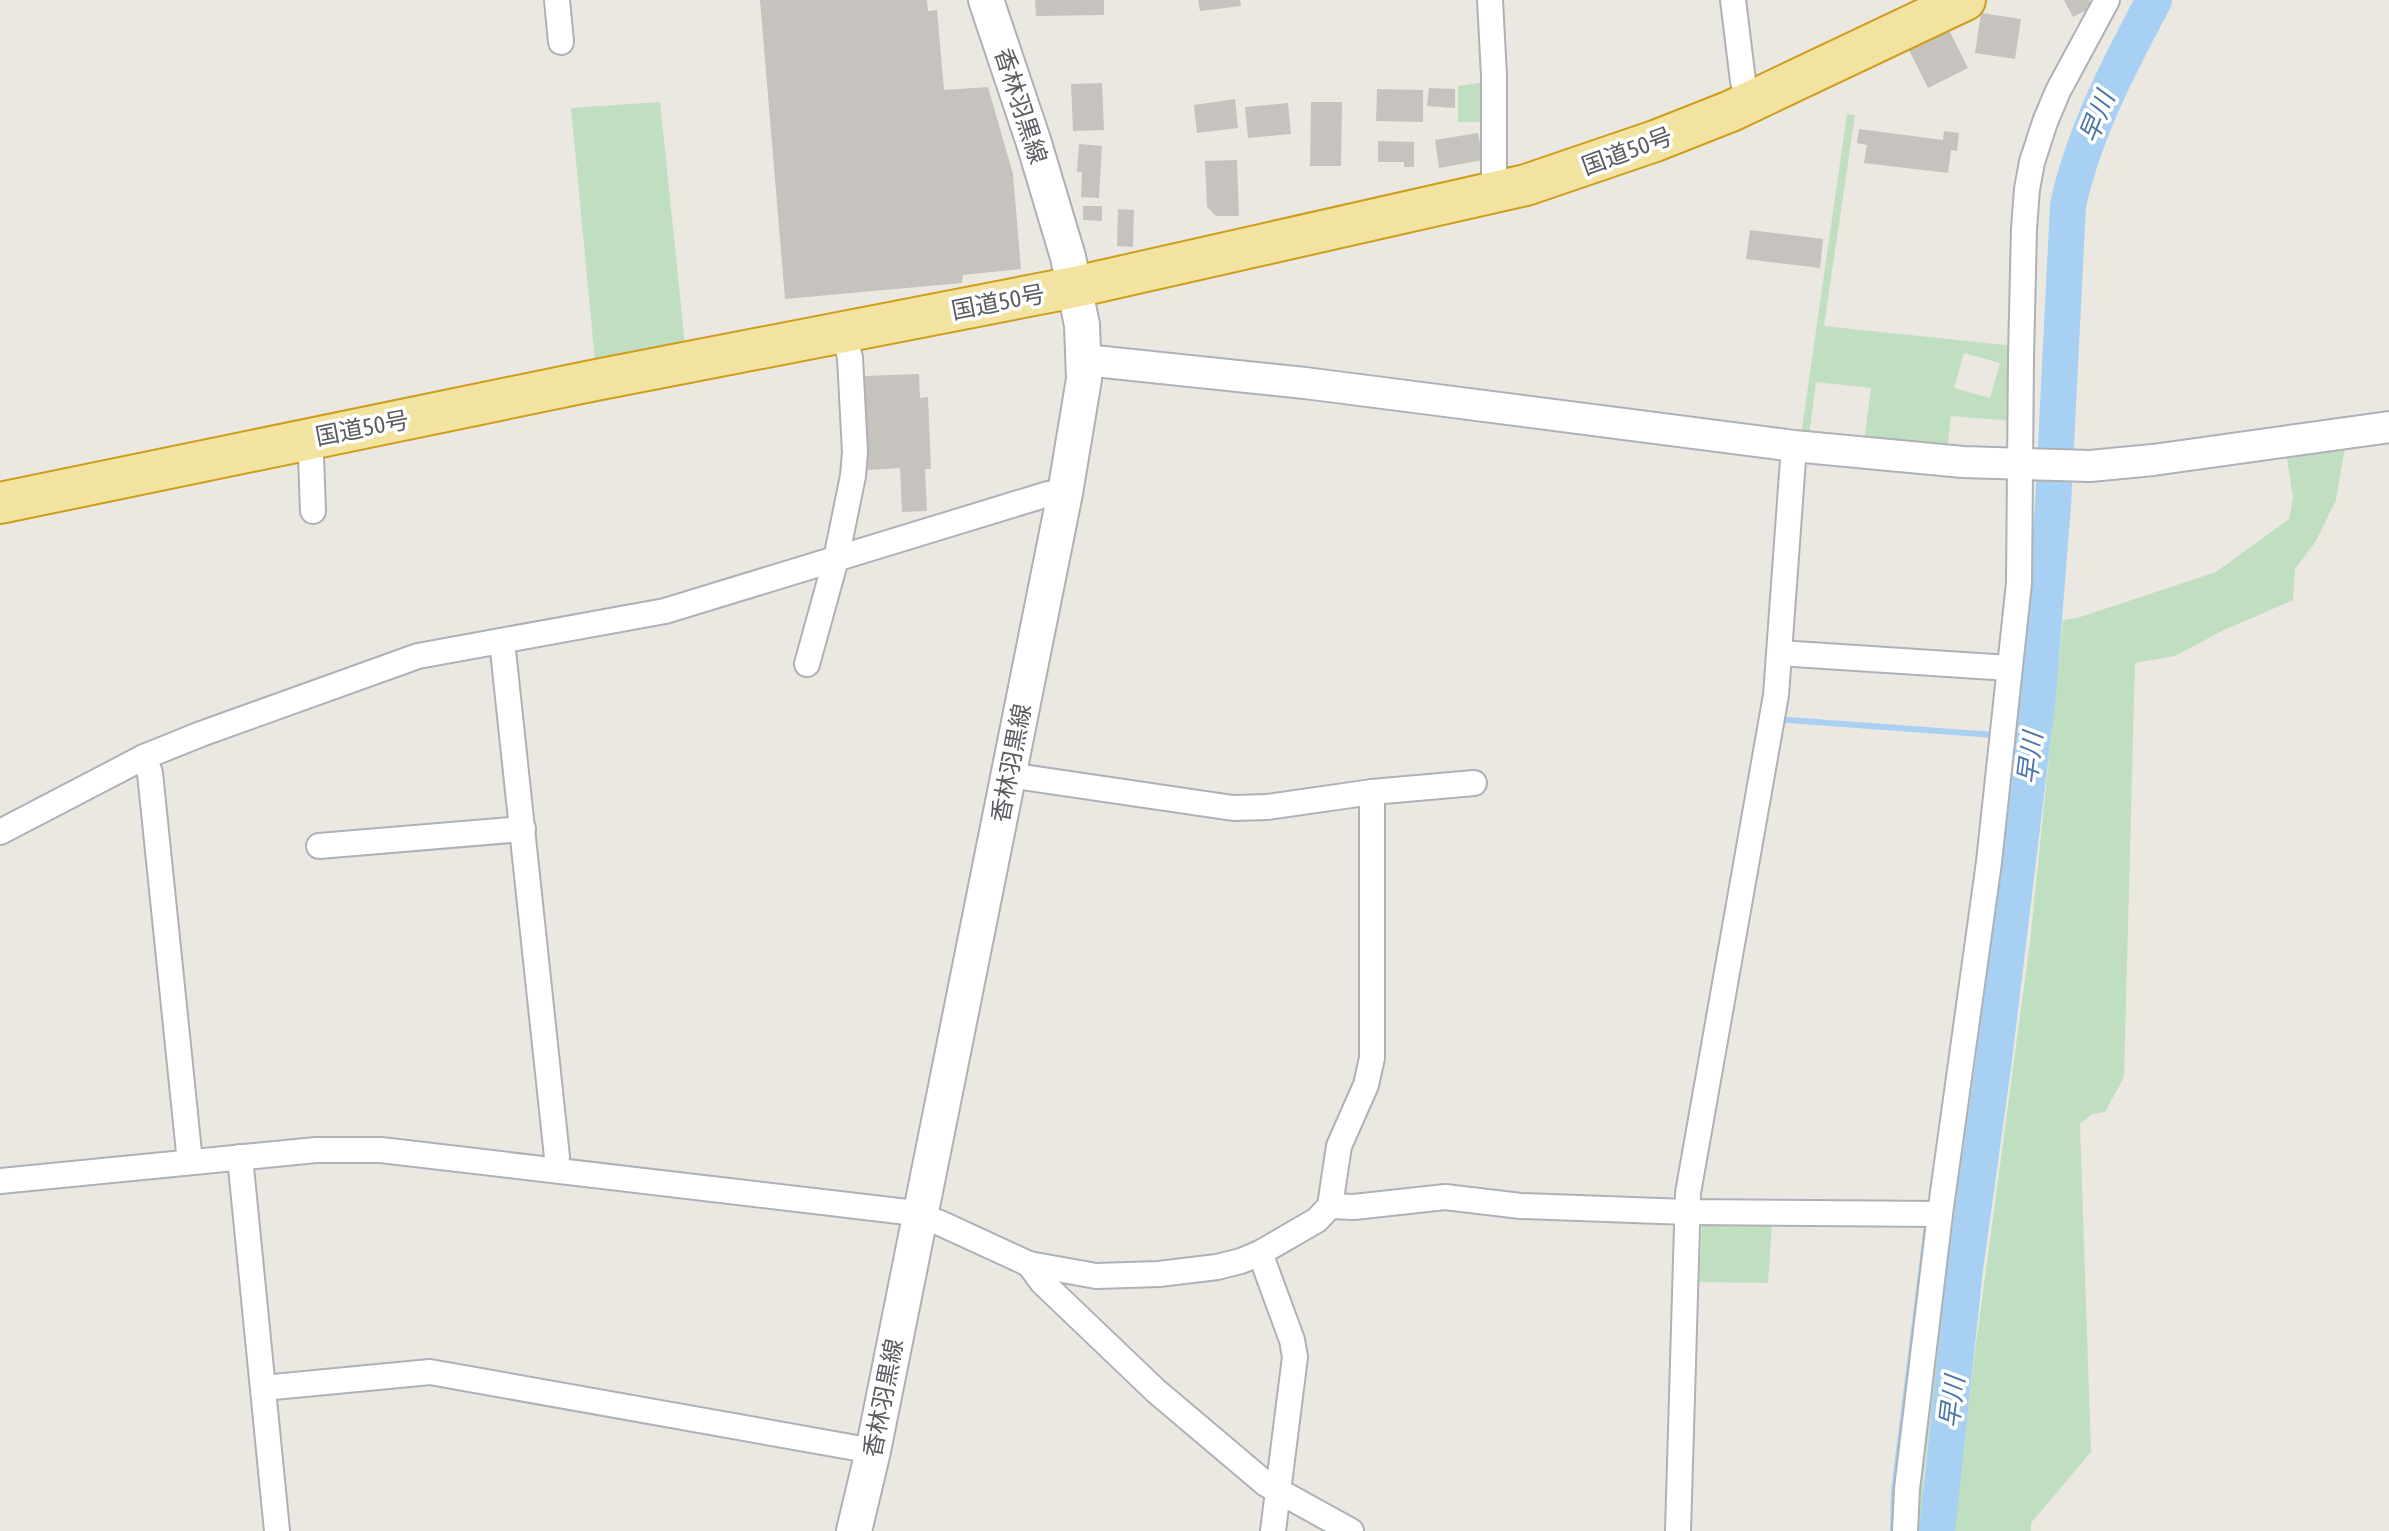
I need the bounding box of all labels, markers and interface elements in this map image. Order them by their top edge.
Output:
street label: 香林羽黒線 [990,45,1052,167]
water label: 早川 [2073,84,2122,147]
street label: 国道50号 [1578,122,1676,180]
street label: 国道50号 [949,280,1047,324]
street label: 国道50号 [313,406,411,450]
street label: 香林羽黒線 [986,702,1036,824]
water label: 早川 [2012,727,2048,786]
street label: 香林羽黒線 [858,1337,908,1459]
water label: 早川 [1934,1371,1970,1430]

